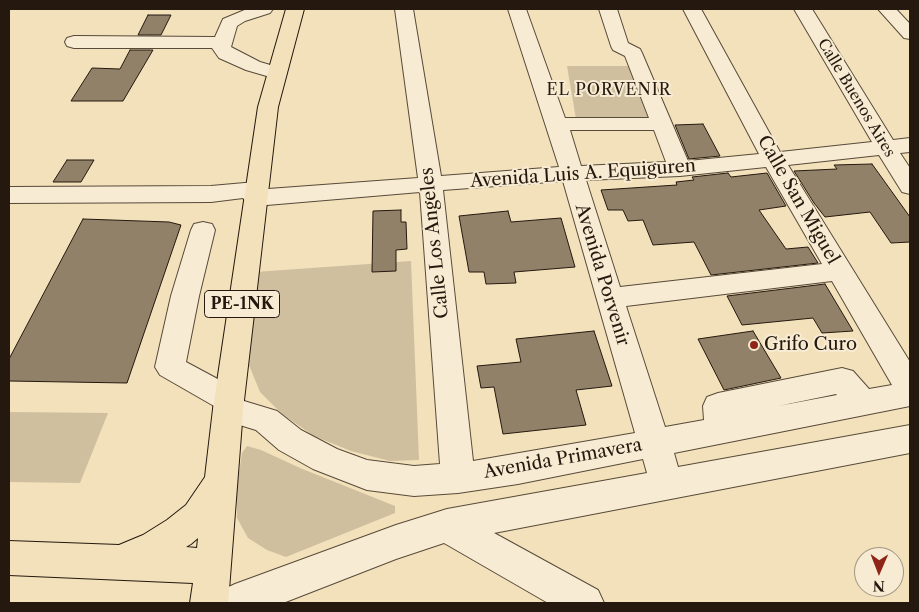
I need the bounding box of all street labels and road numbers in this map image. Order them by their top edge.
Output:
street label: Calle Buenos Aires [814,36,898,160]
street label: Calle San Miguel [752,132,844,268]
street label: Avenida Luis A. Equiguren [469,155,697,193]
street label: Calle Los Angeles [416,166,454,320]
street label: Avenida Porvenir [570,201,634,349]
road number: PE-1NK [204,290,280,318]
street label: Avenida Primavera [482,434,644,484]

